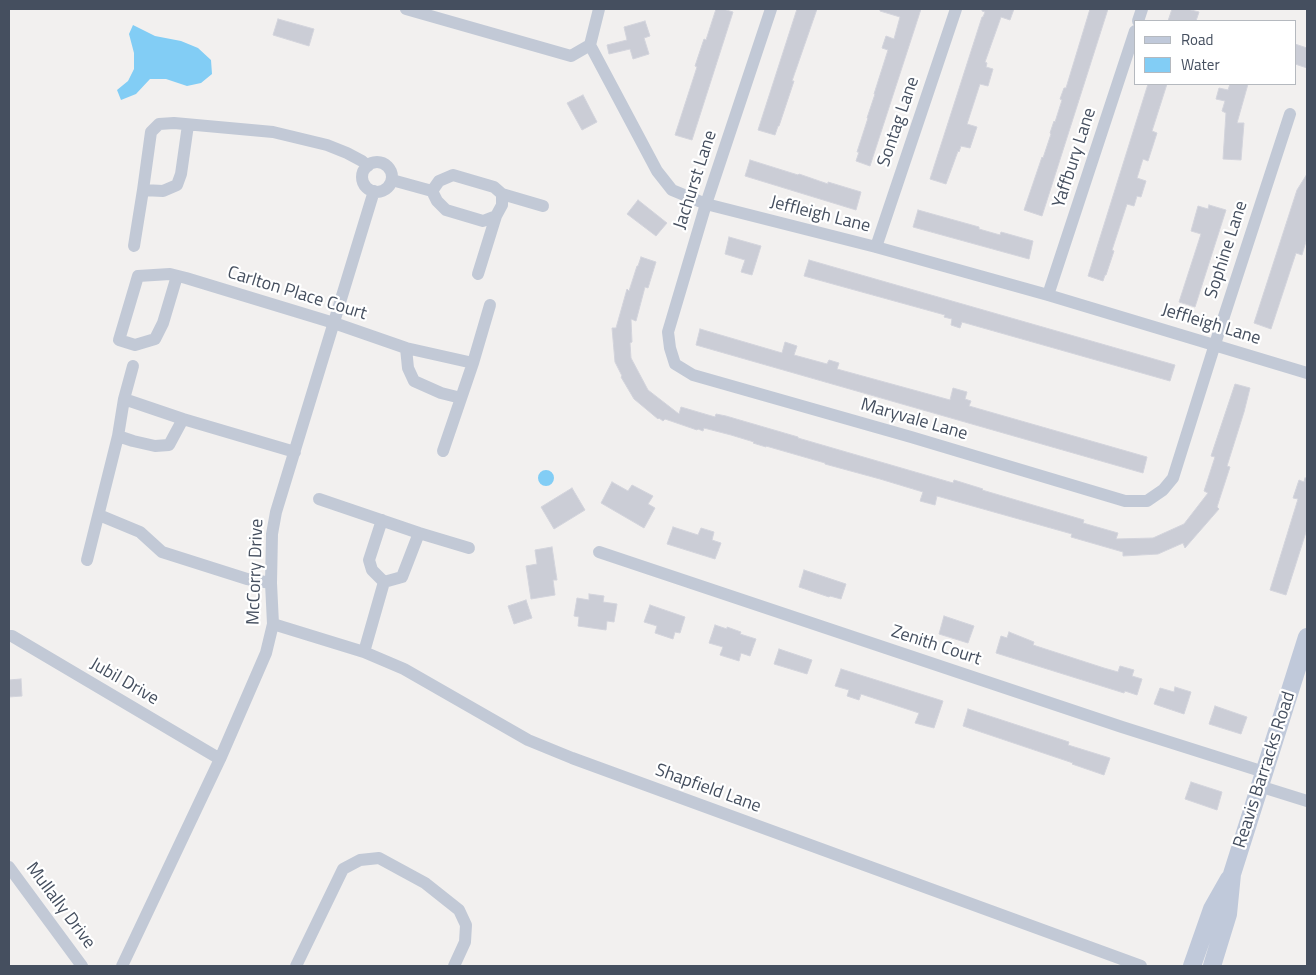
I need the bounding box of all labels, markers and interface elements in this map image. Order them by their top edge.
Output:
legend [1134,20,1296,85]
text: Road [1181,28,1213,51]
text: Water [1181,53,1220,76]
street label: Sontag Lane [874,74,924,170]
street label: Yaffbury Lane [1049,105,1101,211]
street label: Jachurst Lane [670,128,722,232]
street label: Jeffleigh Lane [768,192,872,238]
street label: Sophine Lane [1201,198,1253,302]
street label: Carlton Place Court [225,263,369,325]
street label: Jeffleigh Lane [1159,300,1263,350]
street label: Maryvale Lane [858,394,970,446]
street label: McCorry Drive [243,518,269,626]
street label: Zenith Court [888,621,984,671]
street label: Jubil Drive [86,654,162,710]
street label: Reavis Barracks Road [1230,689,1300,851]
street label: Shapfield Lane [652,760,764,818]
street label: Mullally Drive [21,859,99,953]

